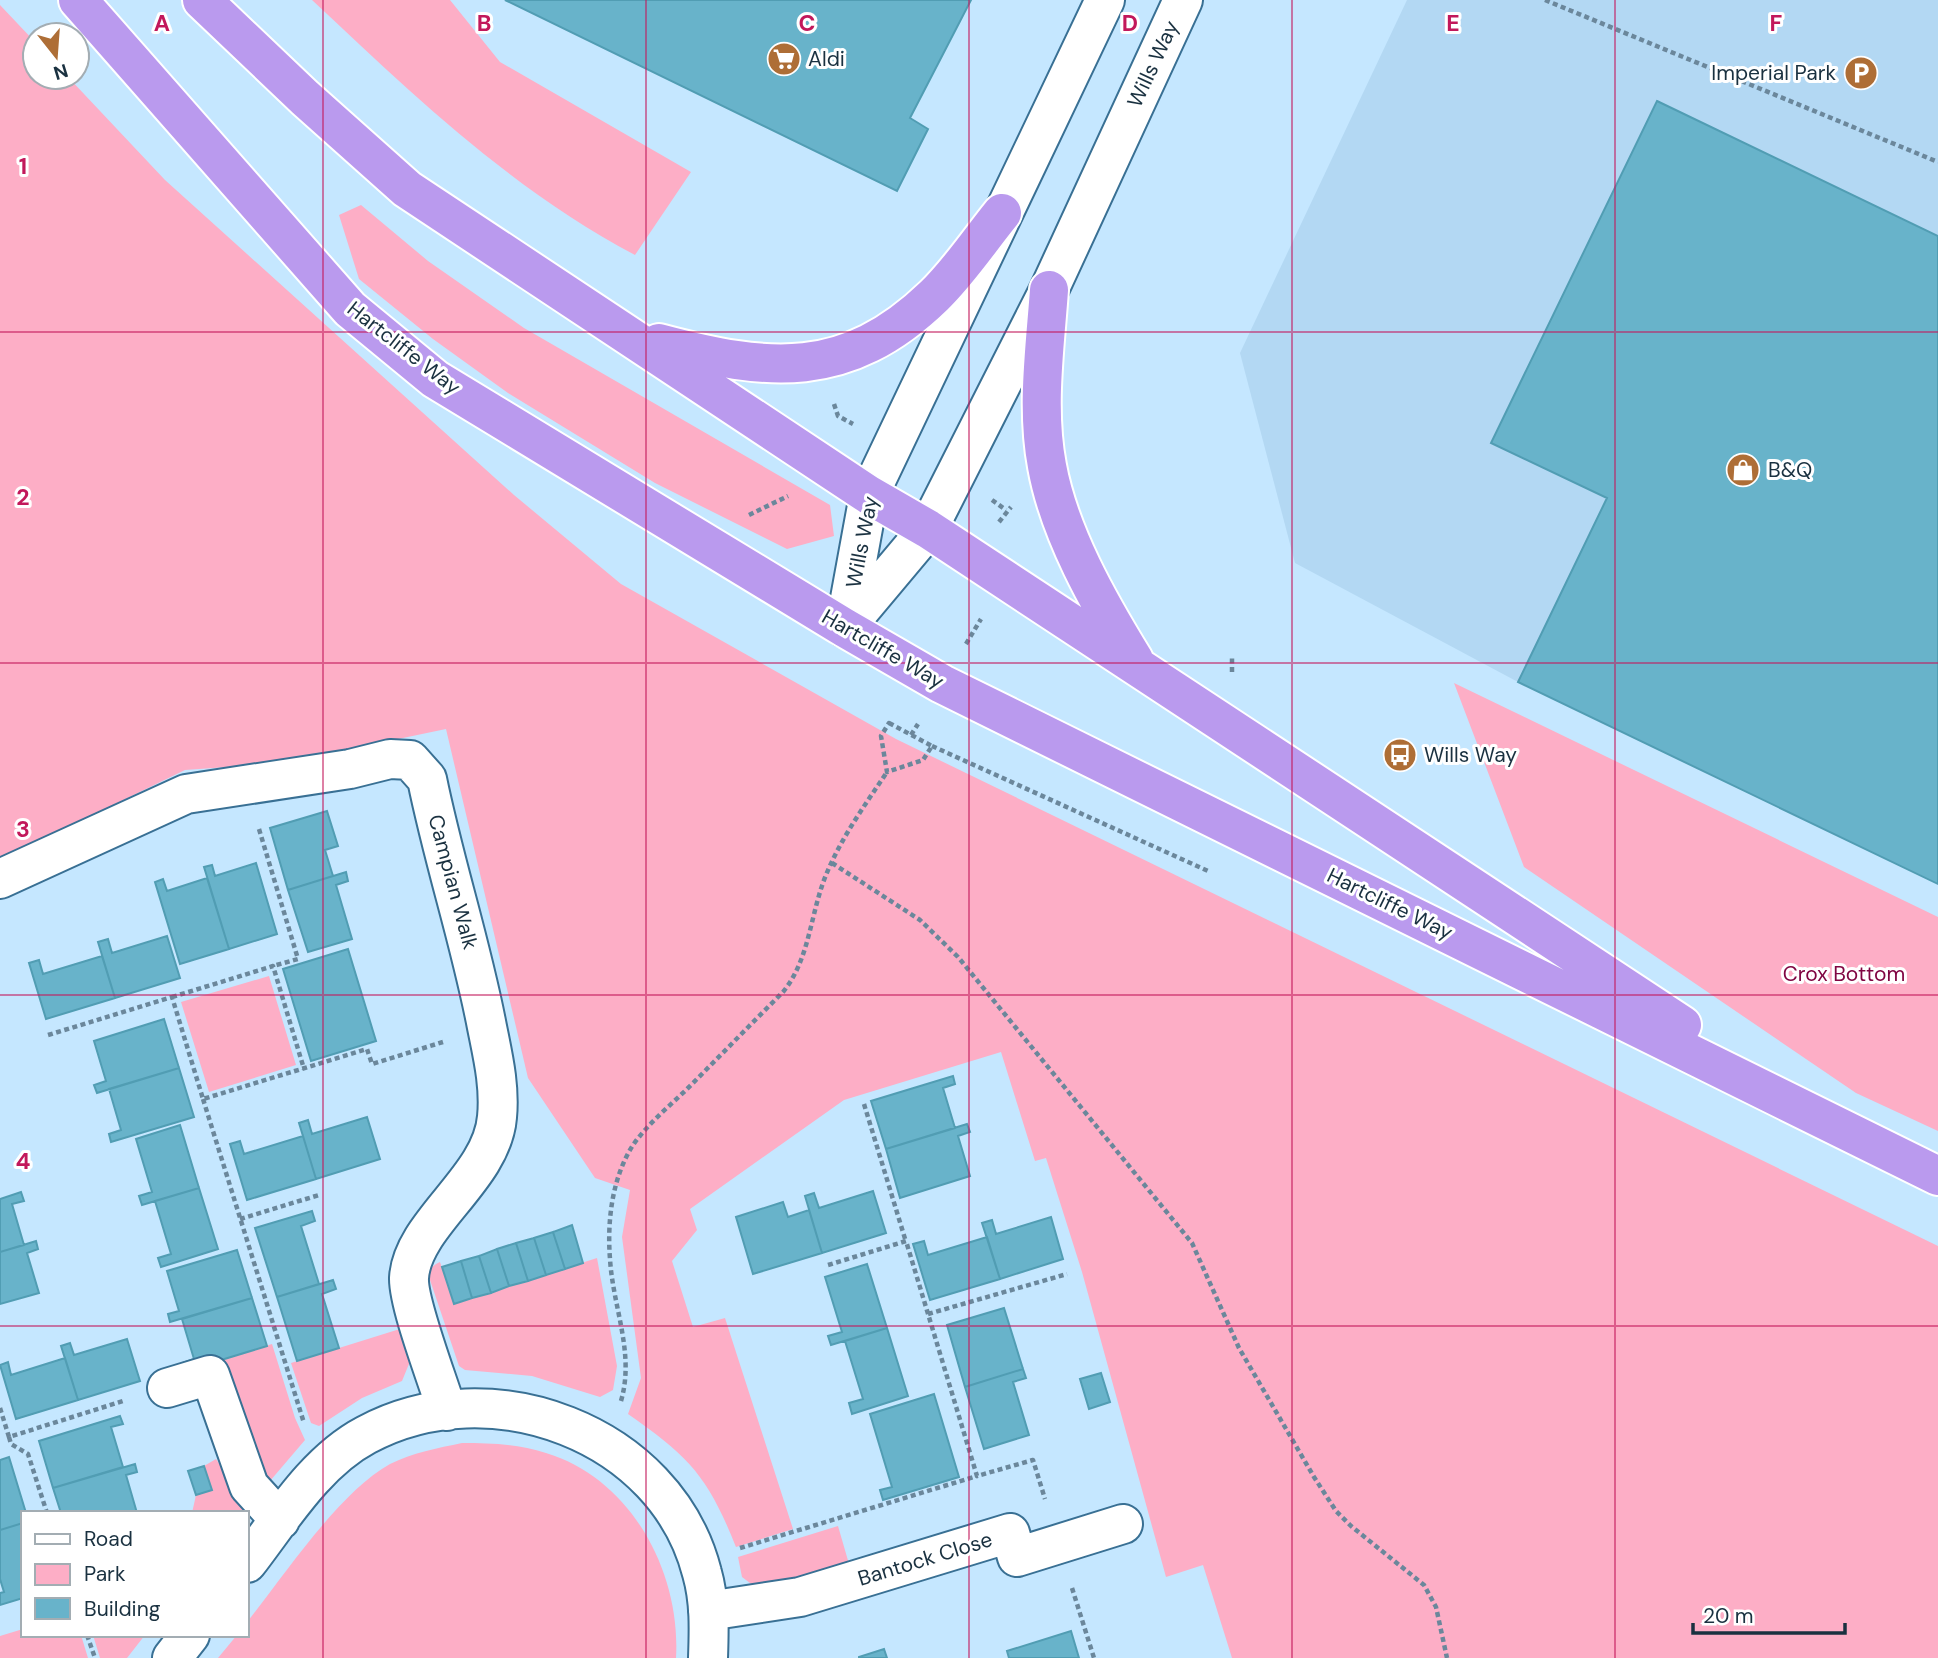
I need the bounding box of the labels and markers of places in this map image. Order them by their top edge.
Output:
supermarket icon: Aldi [765,40,803,78]
place label: Aldi [808,45,845,73]
parking icon: Imperial Park [1842,54,1880,92]
place label: Imperial Park [1711,59,1836,87]
shop icon: B&Q [1724,451,1762,489]
place label: B&Q [1768,456,1812,484]
bus stop icon: Wills Way [1381,736,1419,774]
place label: Wills Way [1424,741,1517,769]

